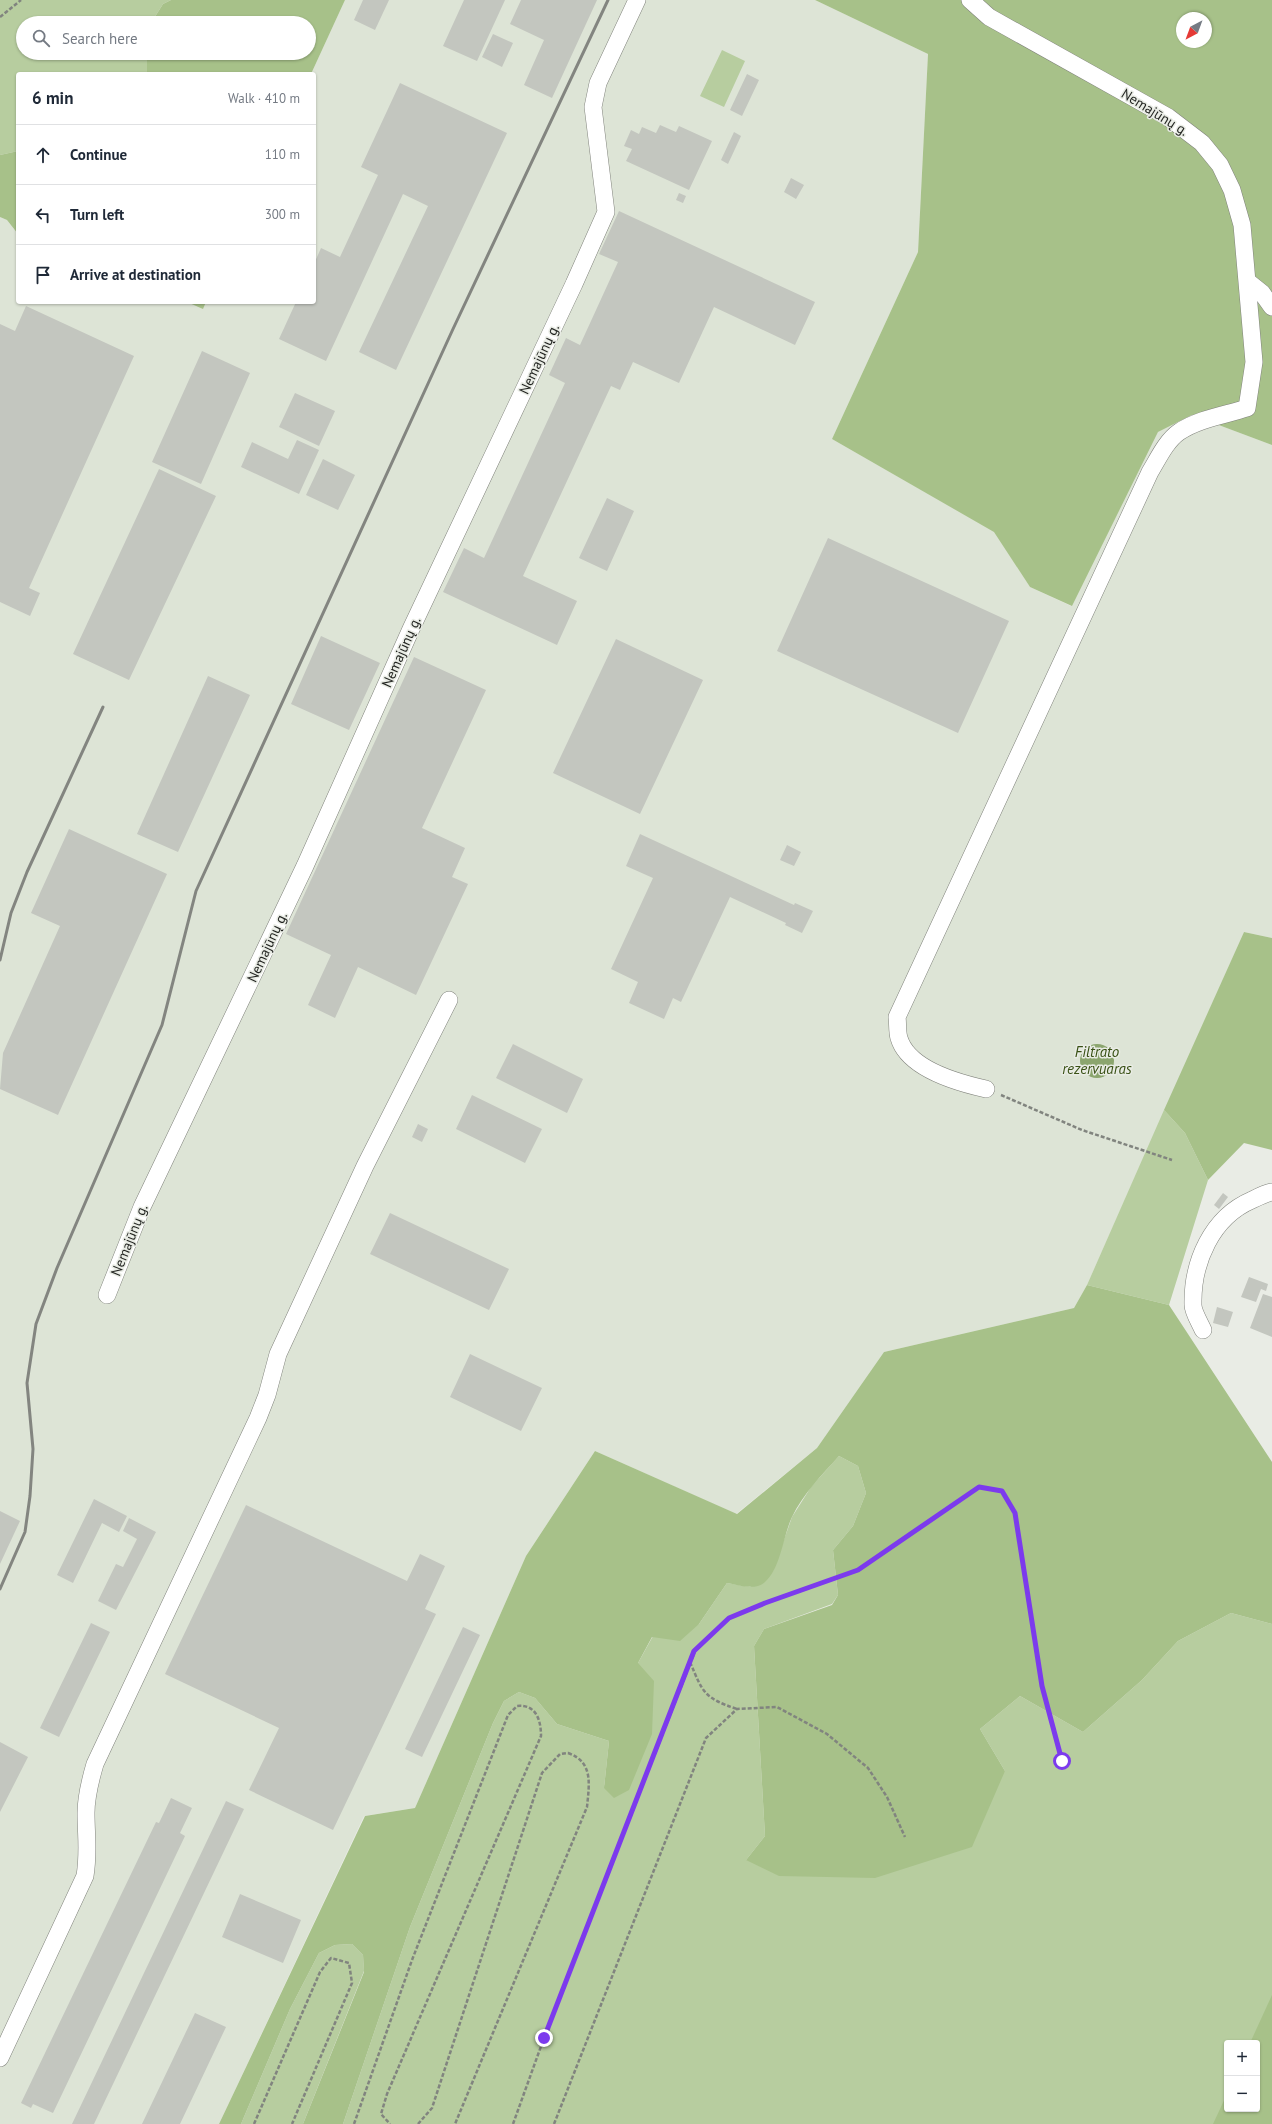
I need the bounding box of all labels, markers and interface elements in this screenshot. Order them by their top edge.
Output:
north arrow [1176,12,1212,48]
search box [16,16,316,60]
icon: search [30,27,52,49]
text: Search here [62,29,138,48]
street label: Nemajūnų g. [1118,84,1192,140]
text: 6 min [32,87,73,109]
text: Walk · 410 m [228,90,300,107]
icon: ahead [32,144,54,166]
text: Continue [70,145,127,164]
text: 110 m [265,146,300,163]
icon: left [32,204,54,226]
text: Turn left [70,205,124,224]
text: 300 m [265,206,300,223]
icon: arrive [32,264,54,286]
text: Arrive at destination [70,265,201,284]
street label: Nemajūnų g. [515,321,563,397]
street label: Nemajūnų g. [377,614,425,690]
street label: Nemajūnų g. [243,909,291,985]
water label: Filtrato rezervuaras [1062,1042,1132,1078]
street label: Nemajūnų g. [106,1202,152,1278]
route start [1053,1752,1071,1770]
route end [535,2029,553,2047]
map controls [1224,2040,1260,2112]
button: + [1224,2040,1260,2076]
button: − [1224,2076,1260,2112]

